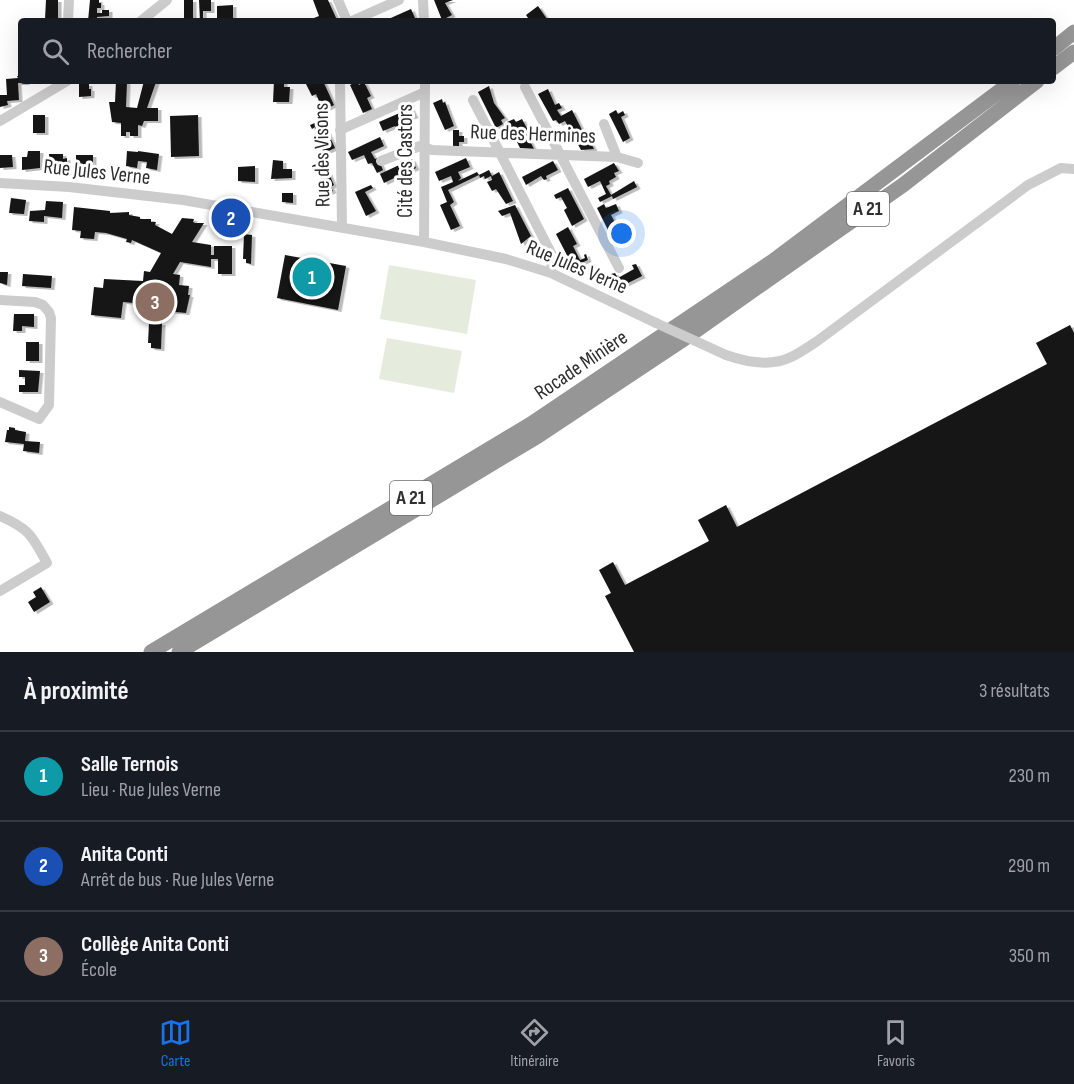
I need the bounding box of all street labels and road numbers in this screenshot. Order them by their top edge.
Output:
street label: Rue des Visons [309,103,335,207]
street label: Cité des Castors [393,104,418,218]
street label: Rue des Hermines [470,119,596,149]
street label: Rue Jules Verne [42,154,152,190]
road number: A 21 [847,192,889,226]
street label: Rue Jules Verne [523,235,631,299]
street label: Rocade Minière [530,325,632,405]
road number: A 21 [390,481,432,515]

